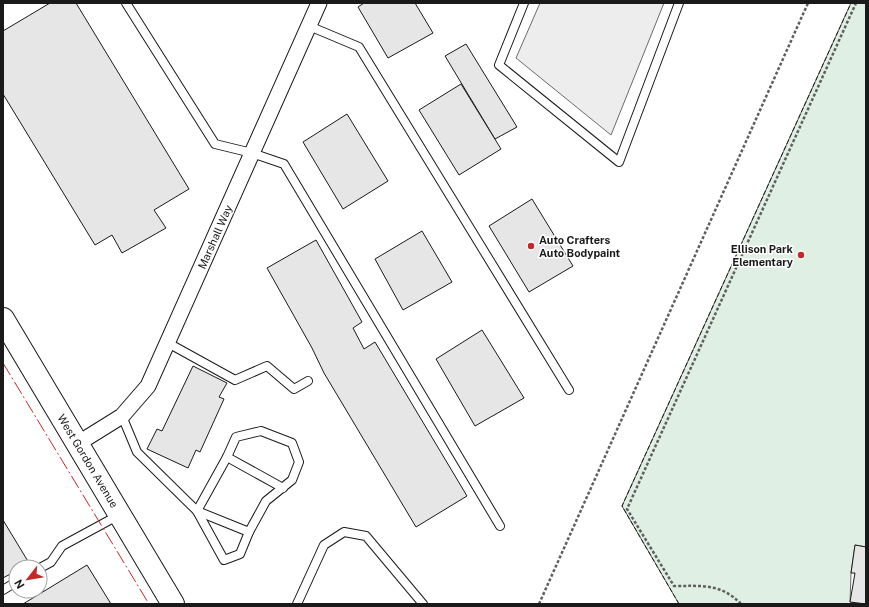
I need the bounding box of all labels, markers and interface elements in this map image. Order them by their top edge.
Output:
street label: Marshall Way [196,203,235,271]
place label: Auto Crafters Auto Bodypaint [539,234,621,259]
marker: Auto Crafters Auto Bodypaint [526,241,536,251]
place label: Ellison Park Elementary [731,243,794,268]
marker: Ellison Park Elementary [796,250,806,260]
street label: West Gordon Avenue [55,412,121,510]
north arrow [8,559,48,599]
text: N [12,577,27,591]

